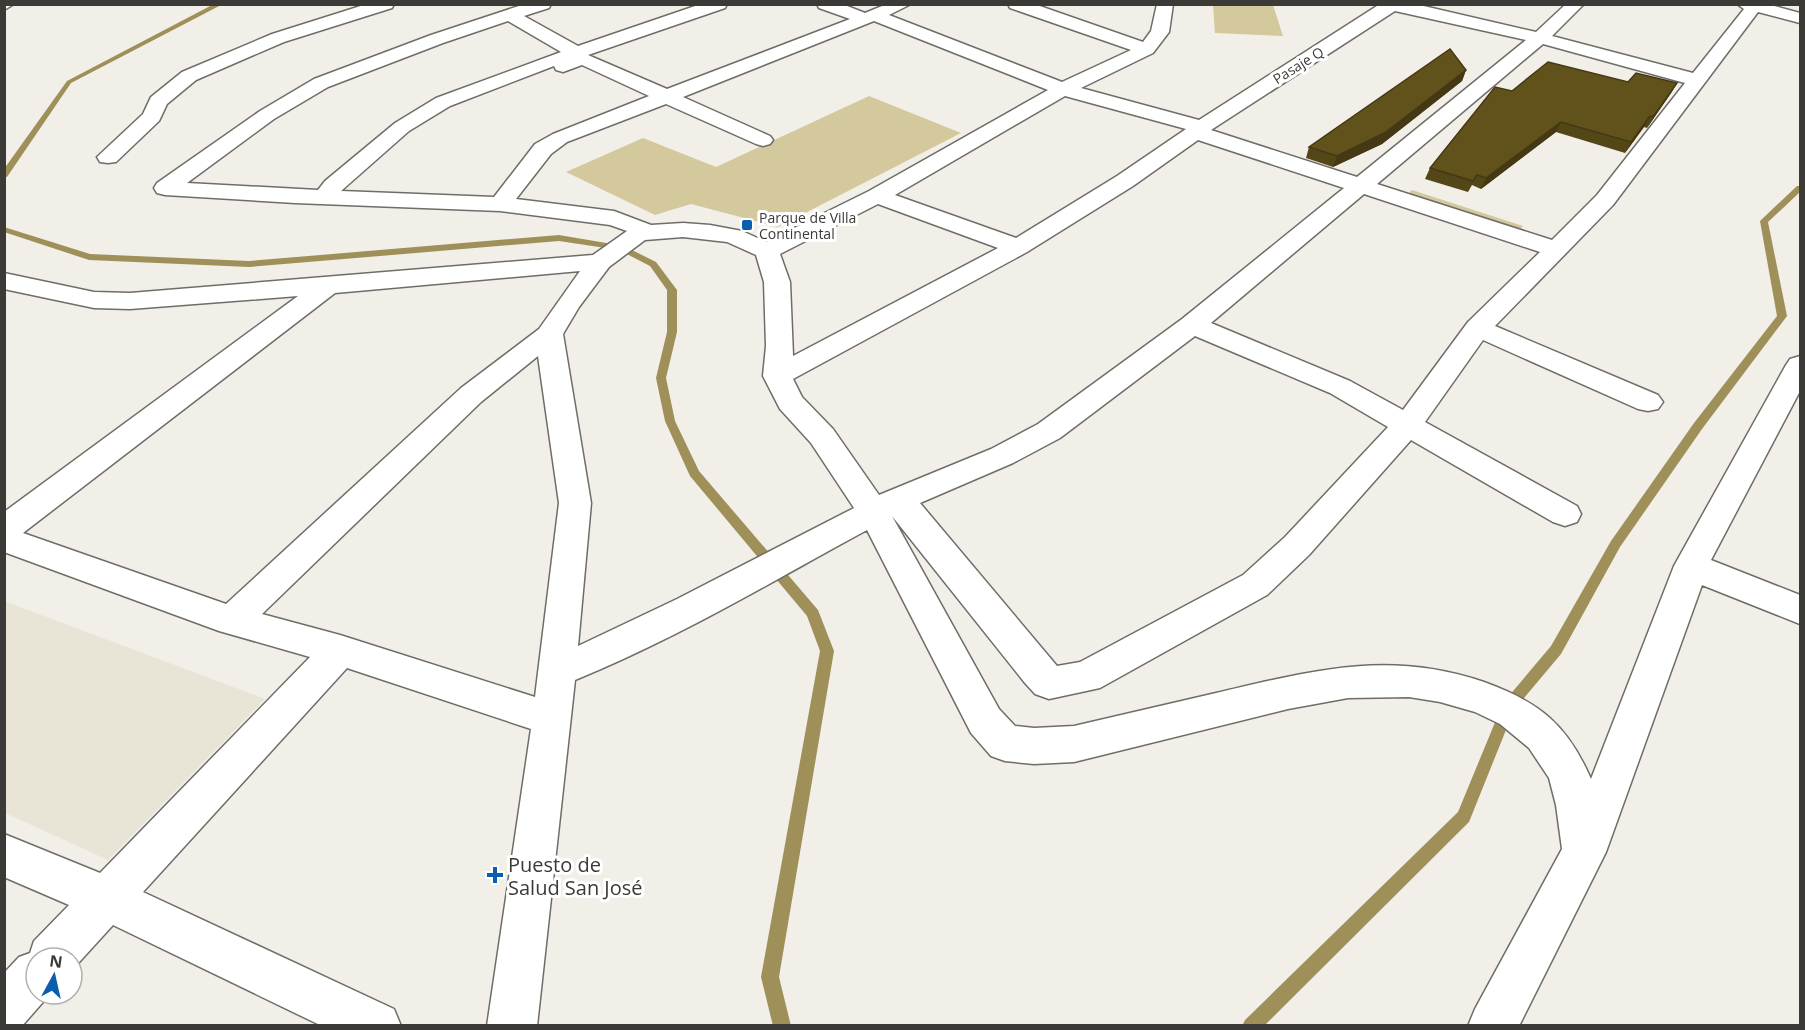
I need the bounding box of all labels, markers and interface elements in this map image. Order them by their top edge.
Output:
street label: Pasaje Q [1269,42,1327,88]
place label: Parque de Villa Continental [759,208,856,243]
marker: Parque de Villa Continental [740,218,754,232]
place label: Puesto de Salud San José [508,851,643,901]
marker: Puesto de Salud San José [486,866,504,884]
north arrow [24,946,84,1006]
text: N [48,949,64,973]

